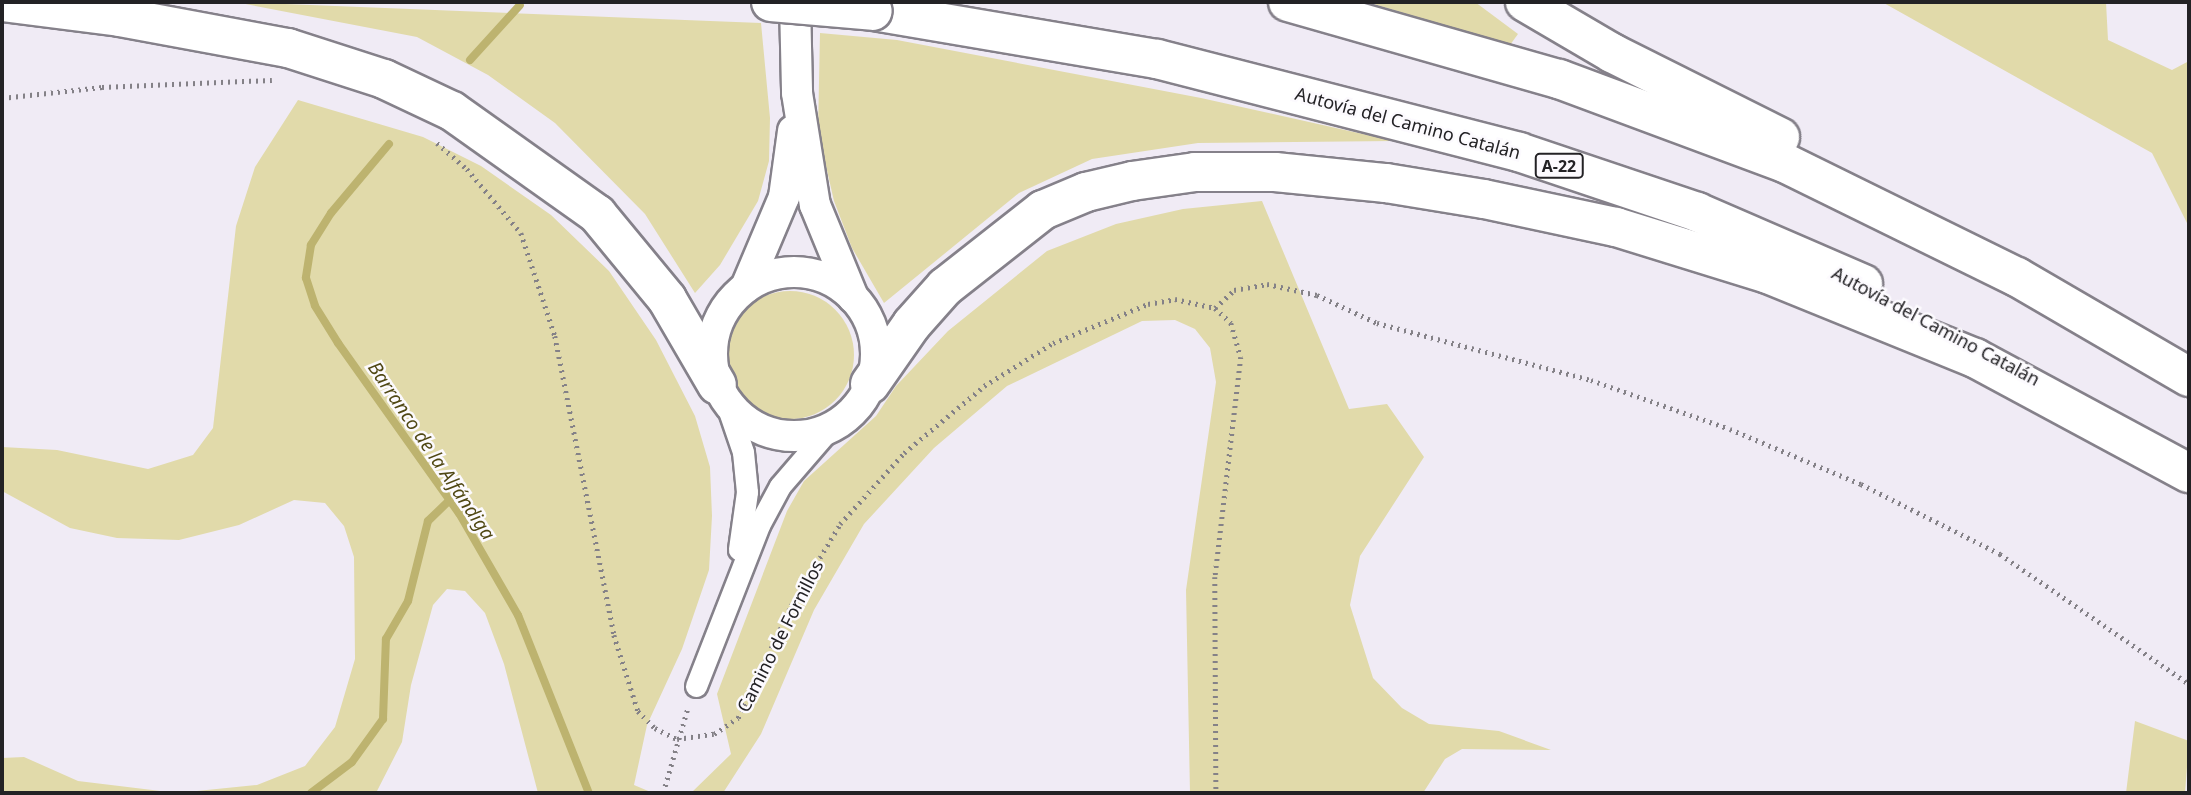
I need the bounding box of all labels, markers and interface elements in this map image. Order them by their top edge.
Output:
street label: Autovía del Camino Catalán [1293,83,1523,163]
road number: A-22 [1534,154,1584,178]
street label: Autovía del Camino Catalán [1828,262,2044,390]
water label: Barranco de la Alfándiga [363,358,499,544]
street label: Camino de Fornillos [732,556,828,716]

